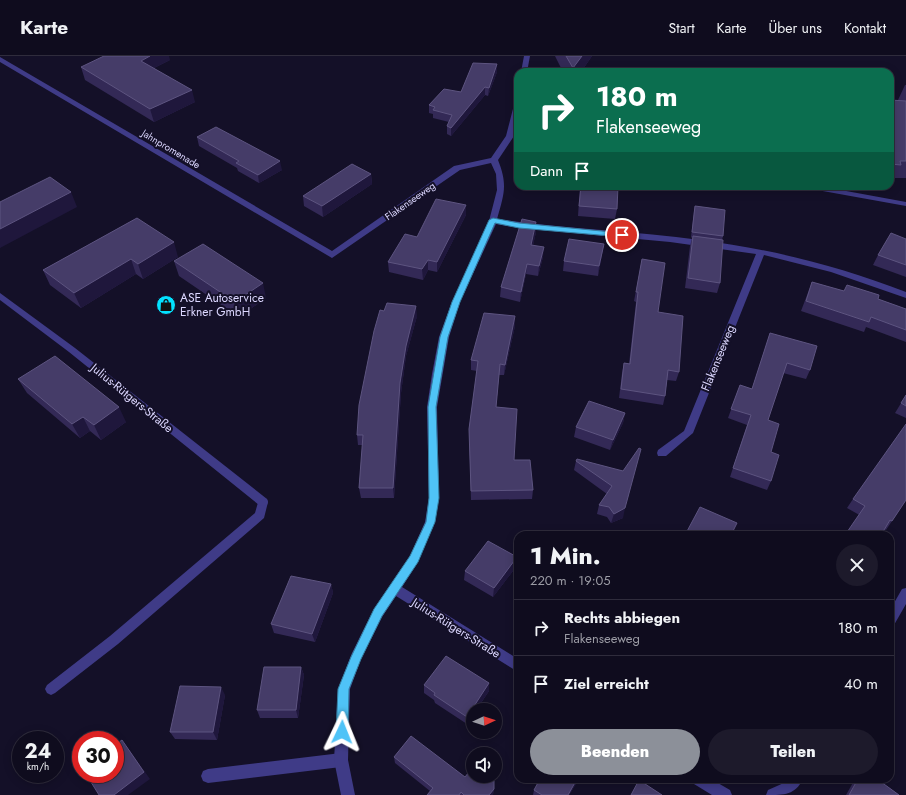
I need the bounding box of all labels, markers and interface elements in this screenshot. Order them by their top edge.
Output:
text: Karte [20,14,68,41]
text: Start [669,18,695,38]
text: Karte [717,18,747,38]
text: Über uns [769,18,822,38]
text: Kontakt [844,18,886,38]
text: 180 m [596,76,678,117]
icon: right [530,84,582,136]
text: Flakenseeweg [596,114,701,140]
street label: Jahnpromenade [137,125,203,172]
text: Dann [530,160,563,182]
icon: arrive [571,160,593,182]
street label: Flakenseeweg [382,178,438,224]
pin [605,218,639,252]
icon: arrive [611,224,633,246]
place label: ASE Autoservice Erkner GmbH [180,289,264,321]
shop icon: ASE Autoservice Erkner GmbH [155,294,177,316]
street label: Flakenseeweg [697,322,739,394]
street label: Julius-Rütgers-Straße [85,358,177,437]
text: 1 Min. [530,538,601,573]
button: close [836,544,878,586]
text: 220 m · 19:05 [530,571,611,590]
street label: Julius-Rütgers-Straße [407,592,504,663]
text: Rechts abbiegen [564,607,680,629]
icon: right [530,617,552,639]
text: 180 m [838,617,878,639]
text: Flakenseeweg [564,629,640,648]
icon: arrive [530,673,552,695]
text: Ziel erreicht [564,673,649,695]
text: 40 m [844,673,878,695]
north arrow [466,703,502,739]
map controls [466,703,502,783]
position arrow [321,711,363,753]
button: Beenden [530,729,700,775]
button: Teilen [708,729,878,775]
speed limit sign: 30 [72,731,124,783]
text: 24 [24,737,52,766]
button: sound [466,747,502,783]
text: km/h [27,759,49,774]

